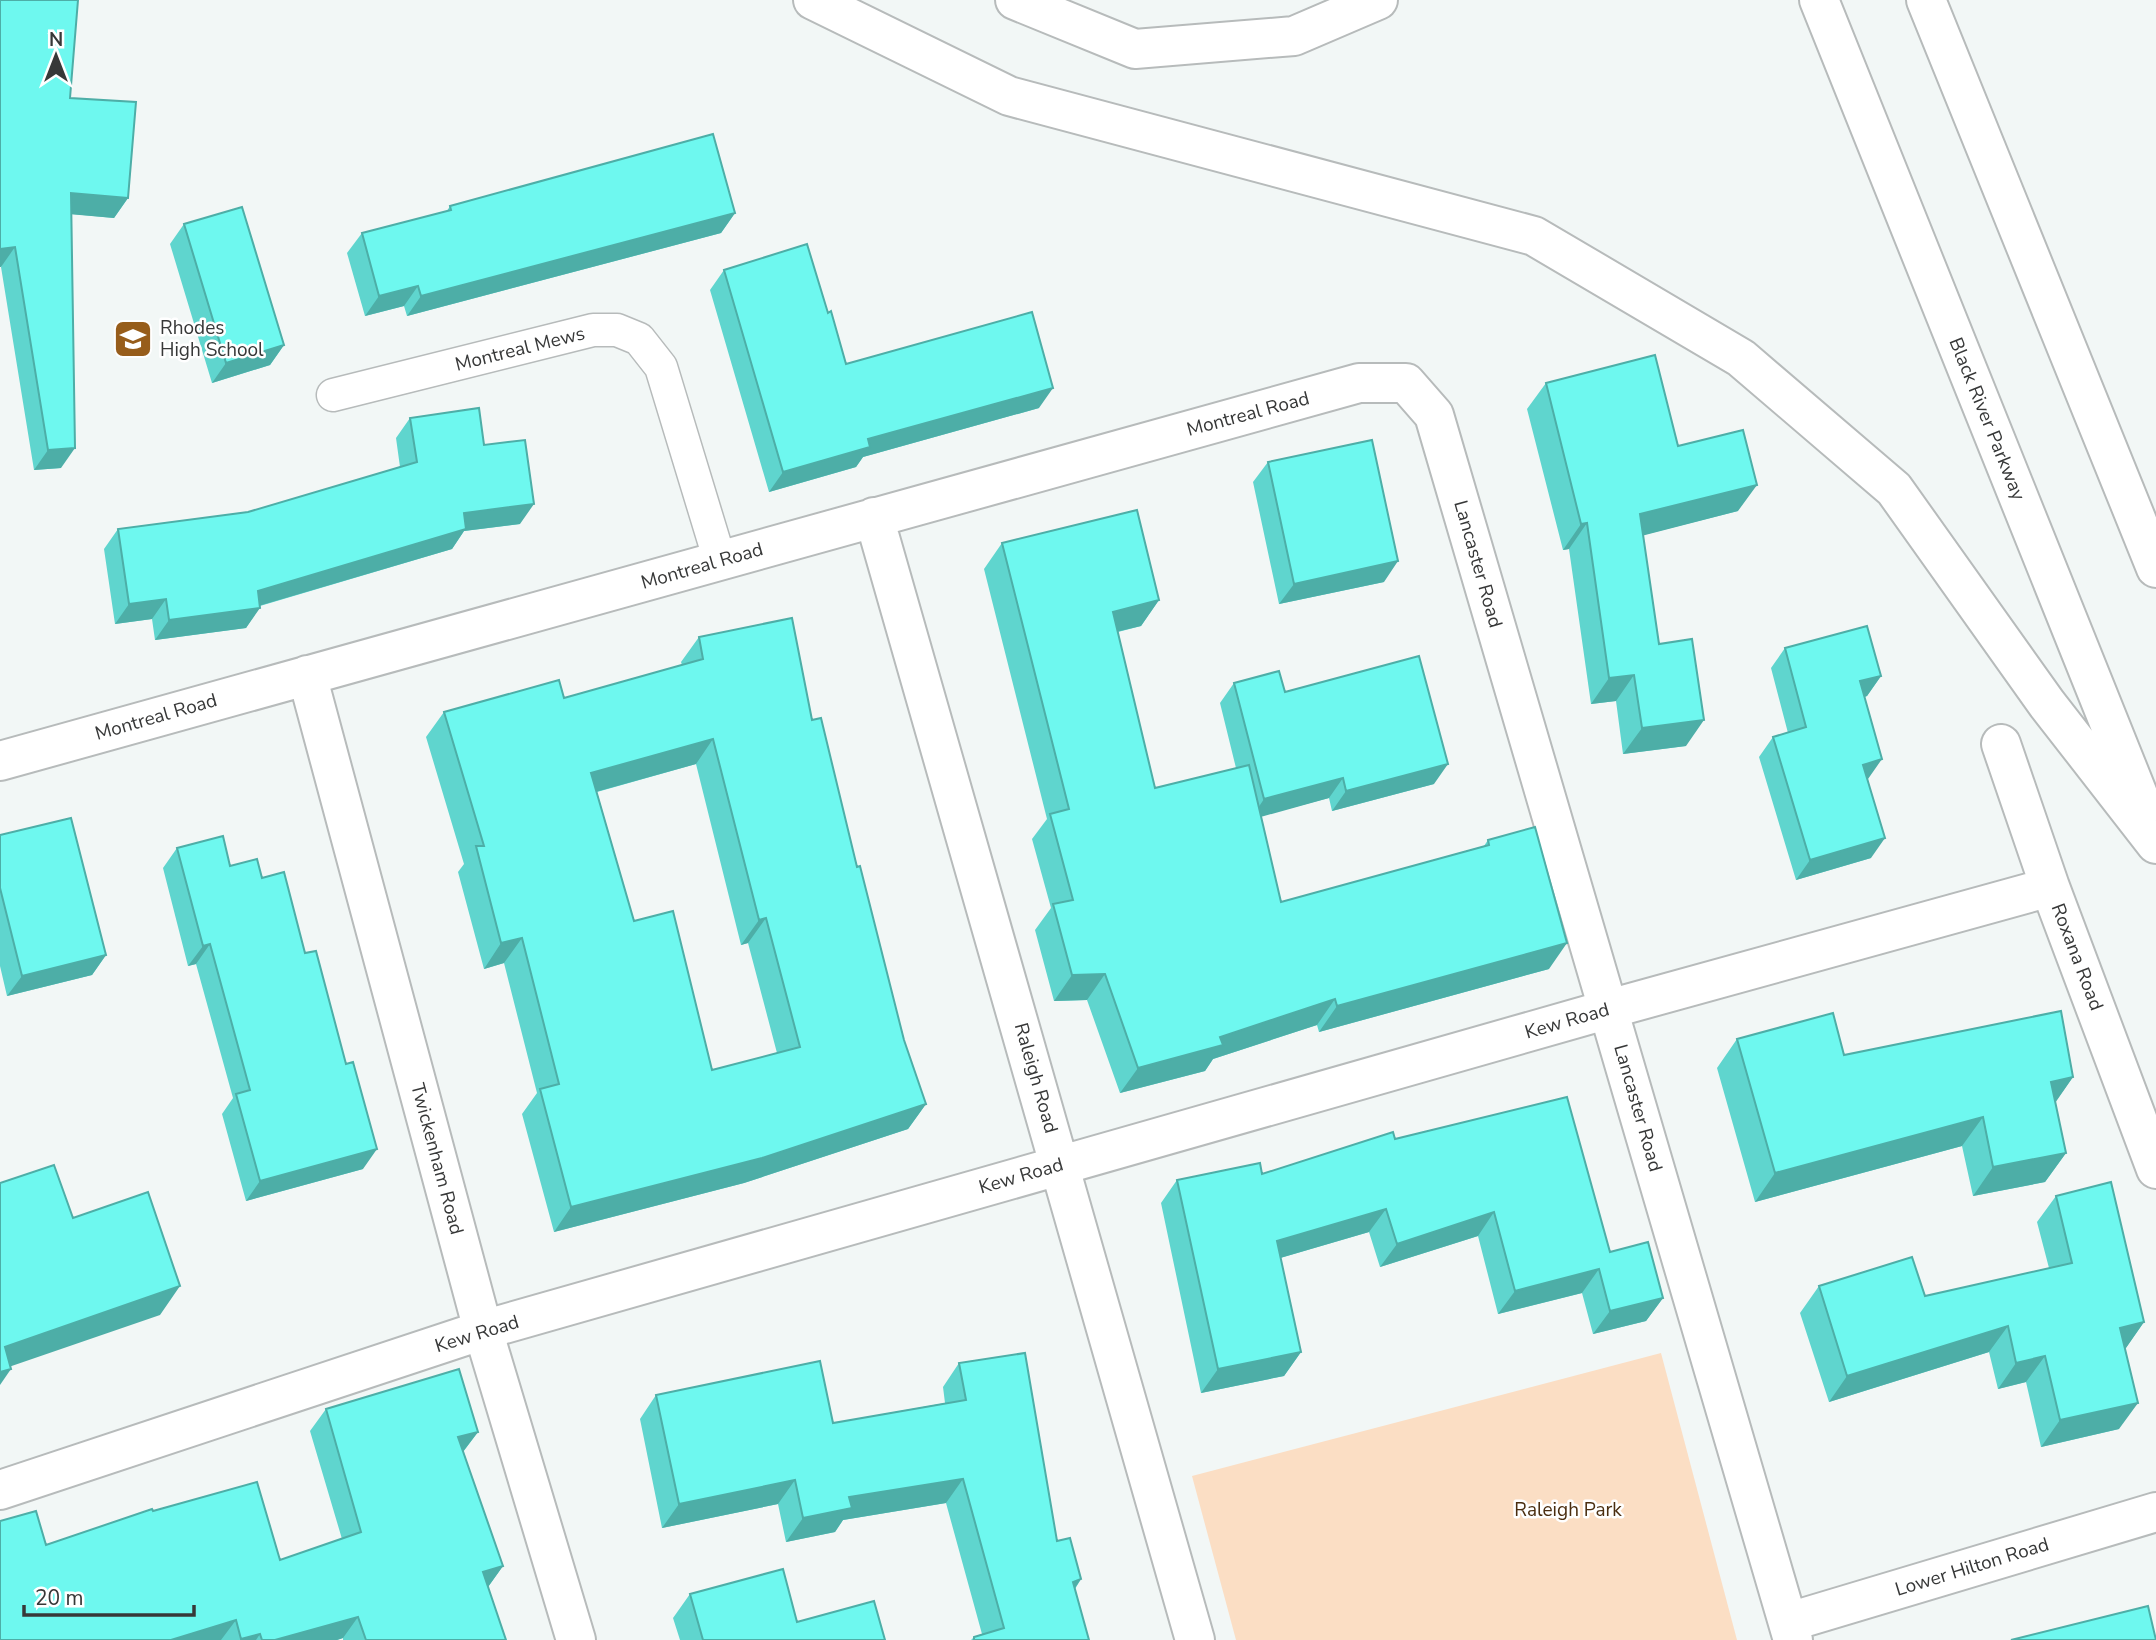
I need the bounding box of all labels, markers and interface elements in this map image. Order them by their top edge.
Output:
north arrow [21,21,91,91]
text: N [49,27,63,53]
place label: Rhodes High School [160,315,264,363]
school or university icon: Rhodes High School [112,318,154,360]
street label: Montreal Mews [452,320,588,378]
street label: Black River Parkway [1942,334,2032,504]
street label: Montreal Road [1184,385,1312,443]
street label: Lancaster Road [1447,497,1509,631]
street label: Montreal Road [638,536,766,596]
street label: Montreal Road [92,687,220,747]
street label: Roxana Road [2045,900,2109,1014]
street label: Kew Road [1522,997,1612,1045]
street label: Raleigh Road [1008,1020,1064,1136]
street label: Lancaster Road [1607,1041,1669,1175]
street label: Twickenham Road [404,1080,470,1238]
street label: Kew Road [976,1152,1066,1200]
street label: Kew Road [432,1309,522,1359]
park label: Raleigh Park [1514,1497,1622,1523]
street label: Lower Hilton Road [1892,1531,2052,1603]
scale bar [24,1574,194,1618]
text: 20 m [35,1584,84,1612]

